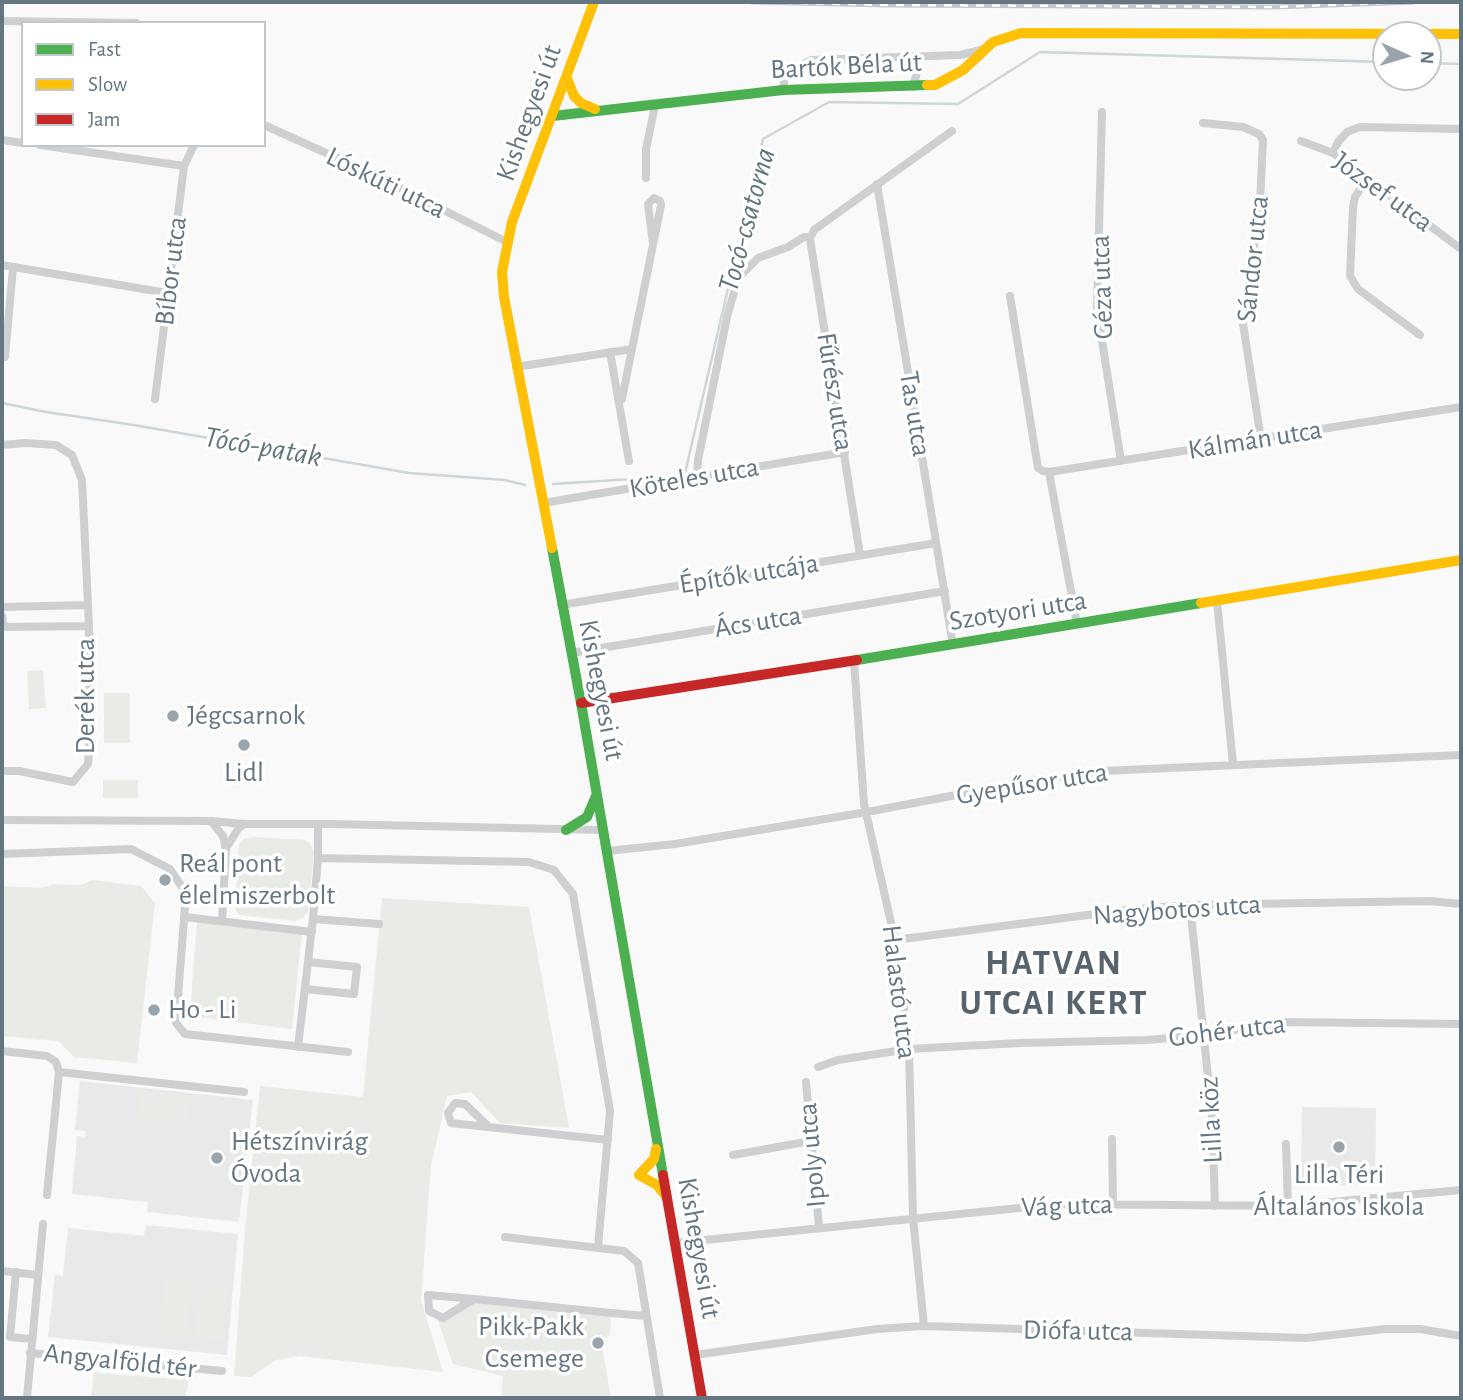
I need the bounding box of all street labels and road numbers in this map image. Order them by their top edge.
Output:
street label: Kishegyesi út [489,40,569,186]
street label: Bartók Béla út [769,45,923,87]
street label: Lóskúti utca [321,140,451,226]
street label: József utca [1326,144,1440,240]
street label: Sándor utca [1230,194,1276,324]
street label: Bíbor utca [148,215,194,327]
street label: Géza utca [1083,234,1121,340]
street label: Fűrész utca [809,330,861,454]
street label: Tas utca [892,369,938,459]
street label: Kálmán utca [1186,413,1324,467]
street label: Köteles utca [627,450,761,506]
street label: Építők utcája [677,546,821,602]
street label: Szotyori utca [947,584,1089,638]
street label: Ács utca [712,599,804,645]
street label: Kishegyesi út [571,617,631,763]
street label: Derék utca [69,638,103,754]
street label: Gyepűsor utca [954,755,1110,813]
street label: Nagybotos utca [1092,887,1262,933]
street label: Halastó utca [874,923,924,1061]
street label: Gohér utca [1167,1007,1287,1055]
street label: Lilla köz [1192,1076,1230,1164]
street label: Ipoly utca [791,1101,833,1209]
street label: Kishegyesi út [670,1175,728,1321]
street label: Vág utca [1021,1188,1113,1224]
street label: Diófa utca [1023,1313,1133,1349]
street label: Angyalföld tér [42,1336,198,1386]

